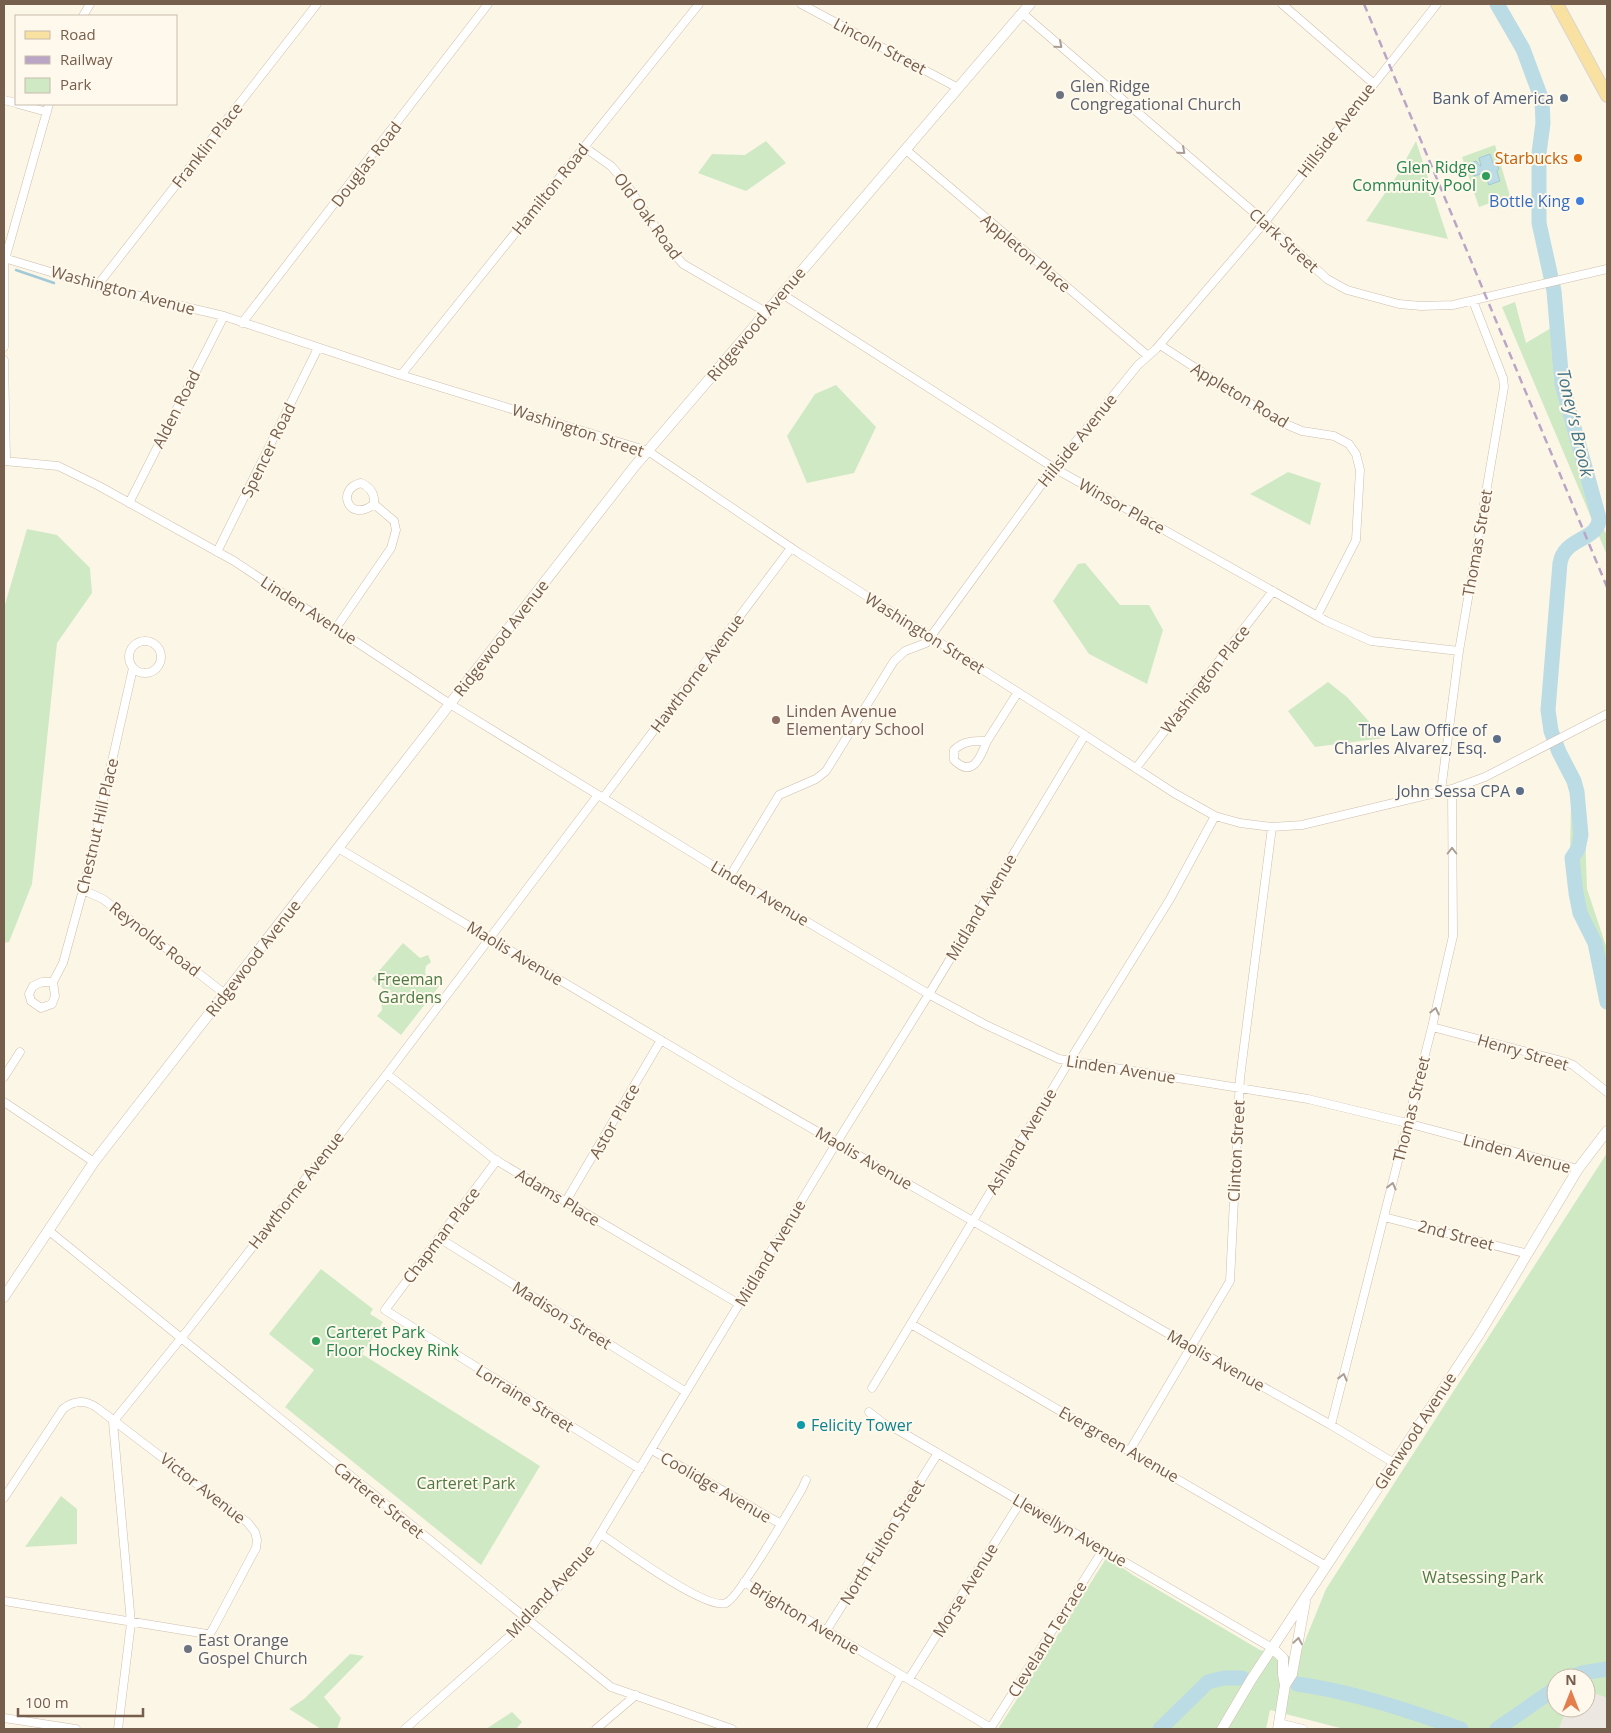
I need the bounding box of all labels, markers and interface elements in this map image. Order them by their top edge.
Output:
street label: Lincoln Street [830,12,931,80]
legend [15,15,178,105]
text: Road [60,24,96,44]
one-way arrow [1053,39,1062,48]
text: Railway [60,49,113,69]
text: Park [60,74,91,94]
place label: Glen Ridge Congregational Church [1070,75,1241,115]
street label: Hillside Avenue [1292,78,1380,182]
place label: Bank of America [1432,87,1554,109]
marker: Glen Ridge Congregational Church [1054,89,1066,101]
marker: Bank of America [1558,92,1570,104]
street label: Franklin Place [167,98,247,192]
street label: Douglas Road [326,117,406,211]
street label: Hamilton Road [507,139,593,239]
one-way arrow [1176,145,1185,154]
place label: Starbucks [1495,147,1568,169]
marker: Starbucks [1572,152,1584,164]
place label: Glen Ridge Community Pool [1352,156,1476,196]
street label: Old Oak Road [609,168,687,264]
marker: Glen Ridge Community Pool [1480,170,1492,182]
place label: Bottle King [1489,190,1570,212]
marker: Bottle King [1574,195,1586,207]
street label: Clark Street [1244,203,1324,277]
street label: Appleton Place [976,209,1076,297]
street label: Washington Avenue [48,260,198,320]
street label: Ridgewood Avenue [702,262,810,386]
street label: Appleton Road [1187,357,1293,433]
street label: Alden Road [147,366,205,452]
water label: Toney's Brook [1552,366,1600,480]
street label: Hillside Avenue [1033,389,1121,491]
street label: Washington Street [509,398,647,462]
street label: Spencer Road [236,399,300,501]
street label: Winsor Place [1075,473,1169,539]
street label: Thomas Street [1457,487,1497,598]
street label: Linden Avenue [257,571,361,649]
street label: Ridgewood Avenue [448,575,554,701]
street label: Washington Street [861,587,989,679]
street label: Hawthorne Avenue [645,609,749,737]
street label: Washington Place [1156,620,1254,738]
place label: Linden Avenue Elementary School [786,700,924,740]
marker: Linden Avenue Elementary School [770,714,782,726]
place label: The Law Office of Charles Alvarez, Esq. [1334,719,1489,759]
marker: The Law Office of Charles Alvarez, Esq. [1491,733,1503,745]
street label: Chestnut Hill Place [71,756,123,896]
place label: John Sessa CPA [1394,780,1511,802]
marker: John Sessa CPA [1514,785,1526,797]
one-way arrow [1447,846,1457,854]
street label: Midland Avenue [941,850,1021,964]
street label: Linden Avenue [707,855,813,931]
street label: Ridgewood Avenue [200,895,306,1021]
street label: Reynolds Road [105,896,205,982]
street label: Maolis Avenue [463,916,567,990]
park label: Freeman Gardens [377,968,443,1008]
one-way arrow [1429,1007,1440,1016]
street label: Henry Street [1475,1028,1571,1076]
street label: Linden Avenue [1065,1049,1177,1089]
street label: Thomas Street [1387,1053,1435,1164]
street label: Astor Place [584,1080,644,1162]
street label: Ashland Avenue [981,1084,1061,1198]
street label: Clinton Street [1222,1099,1250,1202]
street label: Maolis Avenue [812,1121,916,1195]
street label: Hawthorne Avenue [243,1127,349,1253]
street label: Linden Avenue [1461,1128,1573,1178]
street label: Adams Place [512,1163,604,1231]
one-way arrow [1386,1181,1397,1190]
street label: Chapman Place [397,1182,485,1288]
street label: Midland Avenue [730,1196,810,1310]
street label: 2nd Street [1416,1214,1497,1256]
street label: Madison Street [508,1276,616,1354]
place label: Carteret Park Floor Hockey Rink [326,1321,460,1361]
street label: Maolis Avenue [1163,1324,1269,1396]
marker: Carteret Park Floor Hockey Rink [310,1335,322,1347]
street label: Lorraine Street [472,1359,578,1437]
street label: Glenwood Avenue [1369,1368,1461,1494]
one-way arrow [1338,1374,1348,1382]
street label: Evergreen Avenue [1055,1401,1183,1487]
place label: Felicity Tower [811,1414,913,1436]
marker: Felicity Tower [795,1419,807,1431]
street label: Coolidge Avenue [656,1446,776,1528]
street label: Victor Avenue [156,1448,250,1528]
street label: Carteret Street [329,1457,429,1543]
park label: Carteret Park [416,1472,516,1494]
street label: North Fulton Street [835,1475,930,1609]
street label: Llewellyn Avenue [1009,1488,1131,1572]
street label: Midland Avenue [501,1539,599,1643]
street label: Morse Avenue [927,1539,1003,1641]
park label: Watsessing Park [1422,1566,1544,1588]
street label: Brighton Avenue [746,1577,864,1659]
street label: Cleveland Terrace [1002,1577,1092,1701]
place label: East Orange Gospel Church [198,1629,308,1669]
one-way arrow [1292,1637,1303,1645]
marker: East Orange Gospel Church [182,1643,194,1655]
north arrow [1546,1668,1596,1718]
text: N [1565,1670,1577,1689]
scale bar [18,1686,142,1718]
text: 100 m [25,1692,69,1712]

